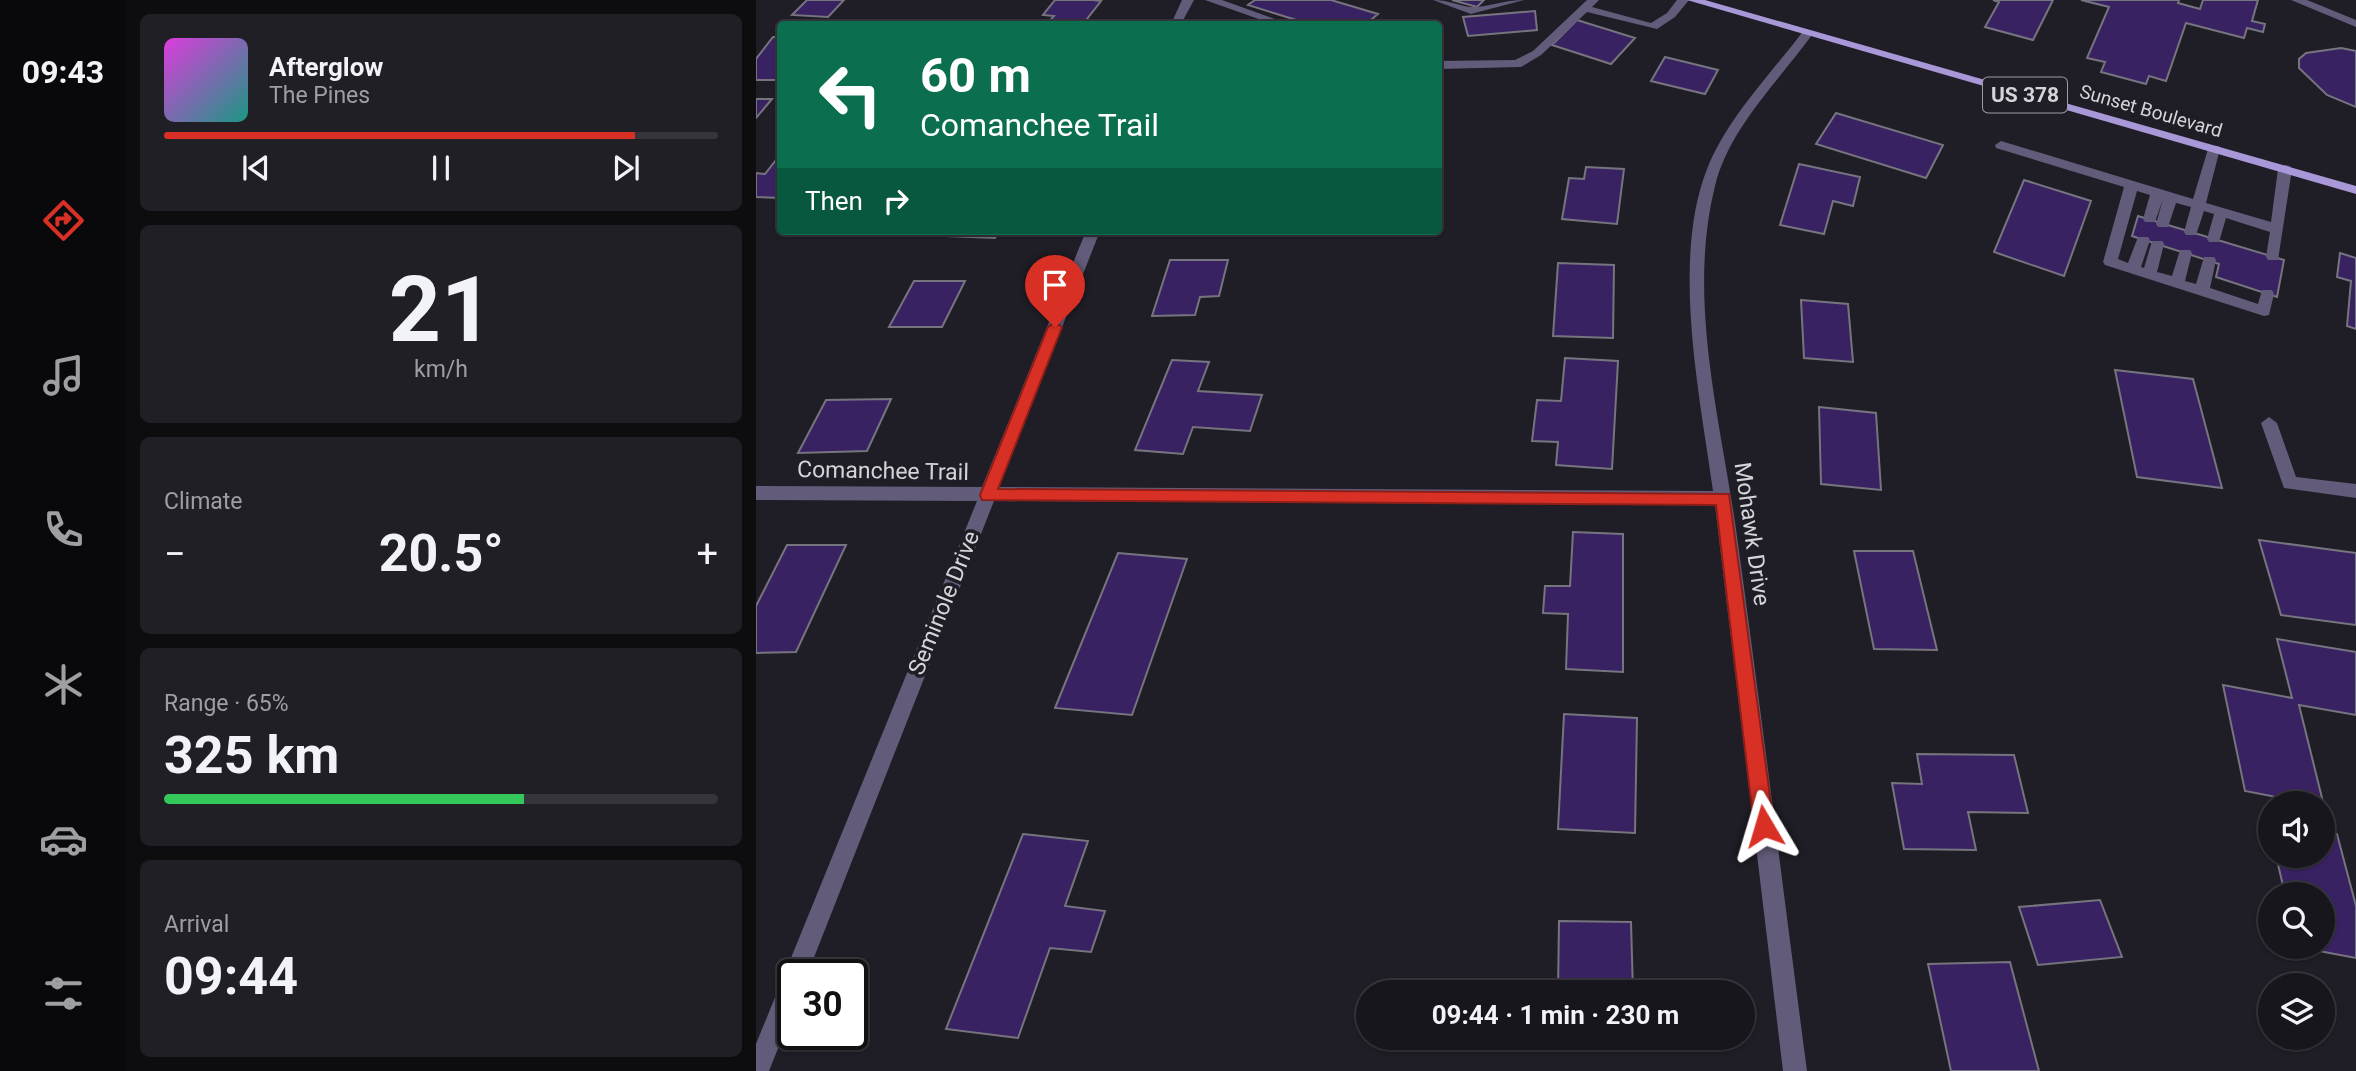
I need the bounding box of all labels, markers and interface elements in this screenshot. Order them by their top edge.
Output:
text: 60 m [920,47,1031,104]
icon: left [805,49,896,140]
text: Afterglow [269,52,383,82]
text: 09:43 [22,53,104,91]
road number: US 378 [1983,78,2067,112]
street label: Sunset Boulevard [2077,80,2225,142]
text: The Pines [269,82,370,109]
text: Comanchee Trail [920,106,1159,144]
icon: previous [237,149,275,187]
icon: pause [422,149,460,187]
icon: next [607,149,645,187]
icon: right [877,182,915,220]
text: Then [805,186,863,216]
icon: directions [39,196,88,245]
pin [1025,255,1085,327]
text: 21 [389,257,493,363]
icon: arrive [1036,266,1074,304]
icon: music [39,351,88,400]
text: km/h [414,356,468,383]
street label: Comanchee Trail [797,456,969,486]
street label: Mohawk Drive [1729,460,1775,608]
text: Climate [164,488,243,515]
icon: phone [39,505,88,554]
text: 20.5° [379,523,504,584]
street label: Seminole Drive [903,527,985,679]
text: − [164,532,186,576]
text: + [696,532,718,576]
icon: climate [39,660,88,709]
text: Range · 65% [164,690,289,717]
text: 325 km [164,725,339,786]
position arrow [1727,789,1801,863]
map controls [2258,791,2335,1050]
button: sound [2258,791,2335,868]
icon: car [39,815,88,864]
button: search [2258,882,2335,959]
text: Arrival [164,911,229,938]
text: 09:44 [164,946,298,1007]
speed limit sign: 30 [777,959,868,1050]
icon: filters [39,969,88,1018]
button: layers [2258,973,2335,1050]
text: 09:44 · 1 min · 230 m [1432,1000,1679,1030]

